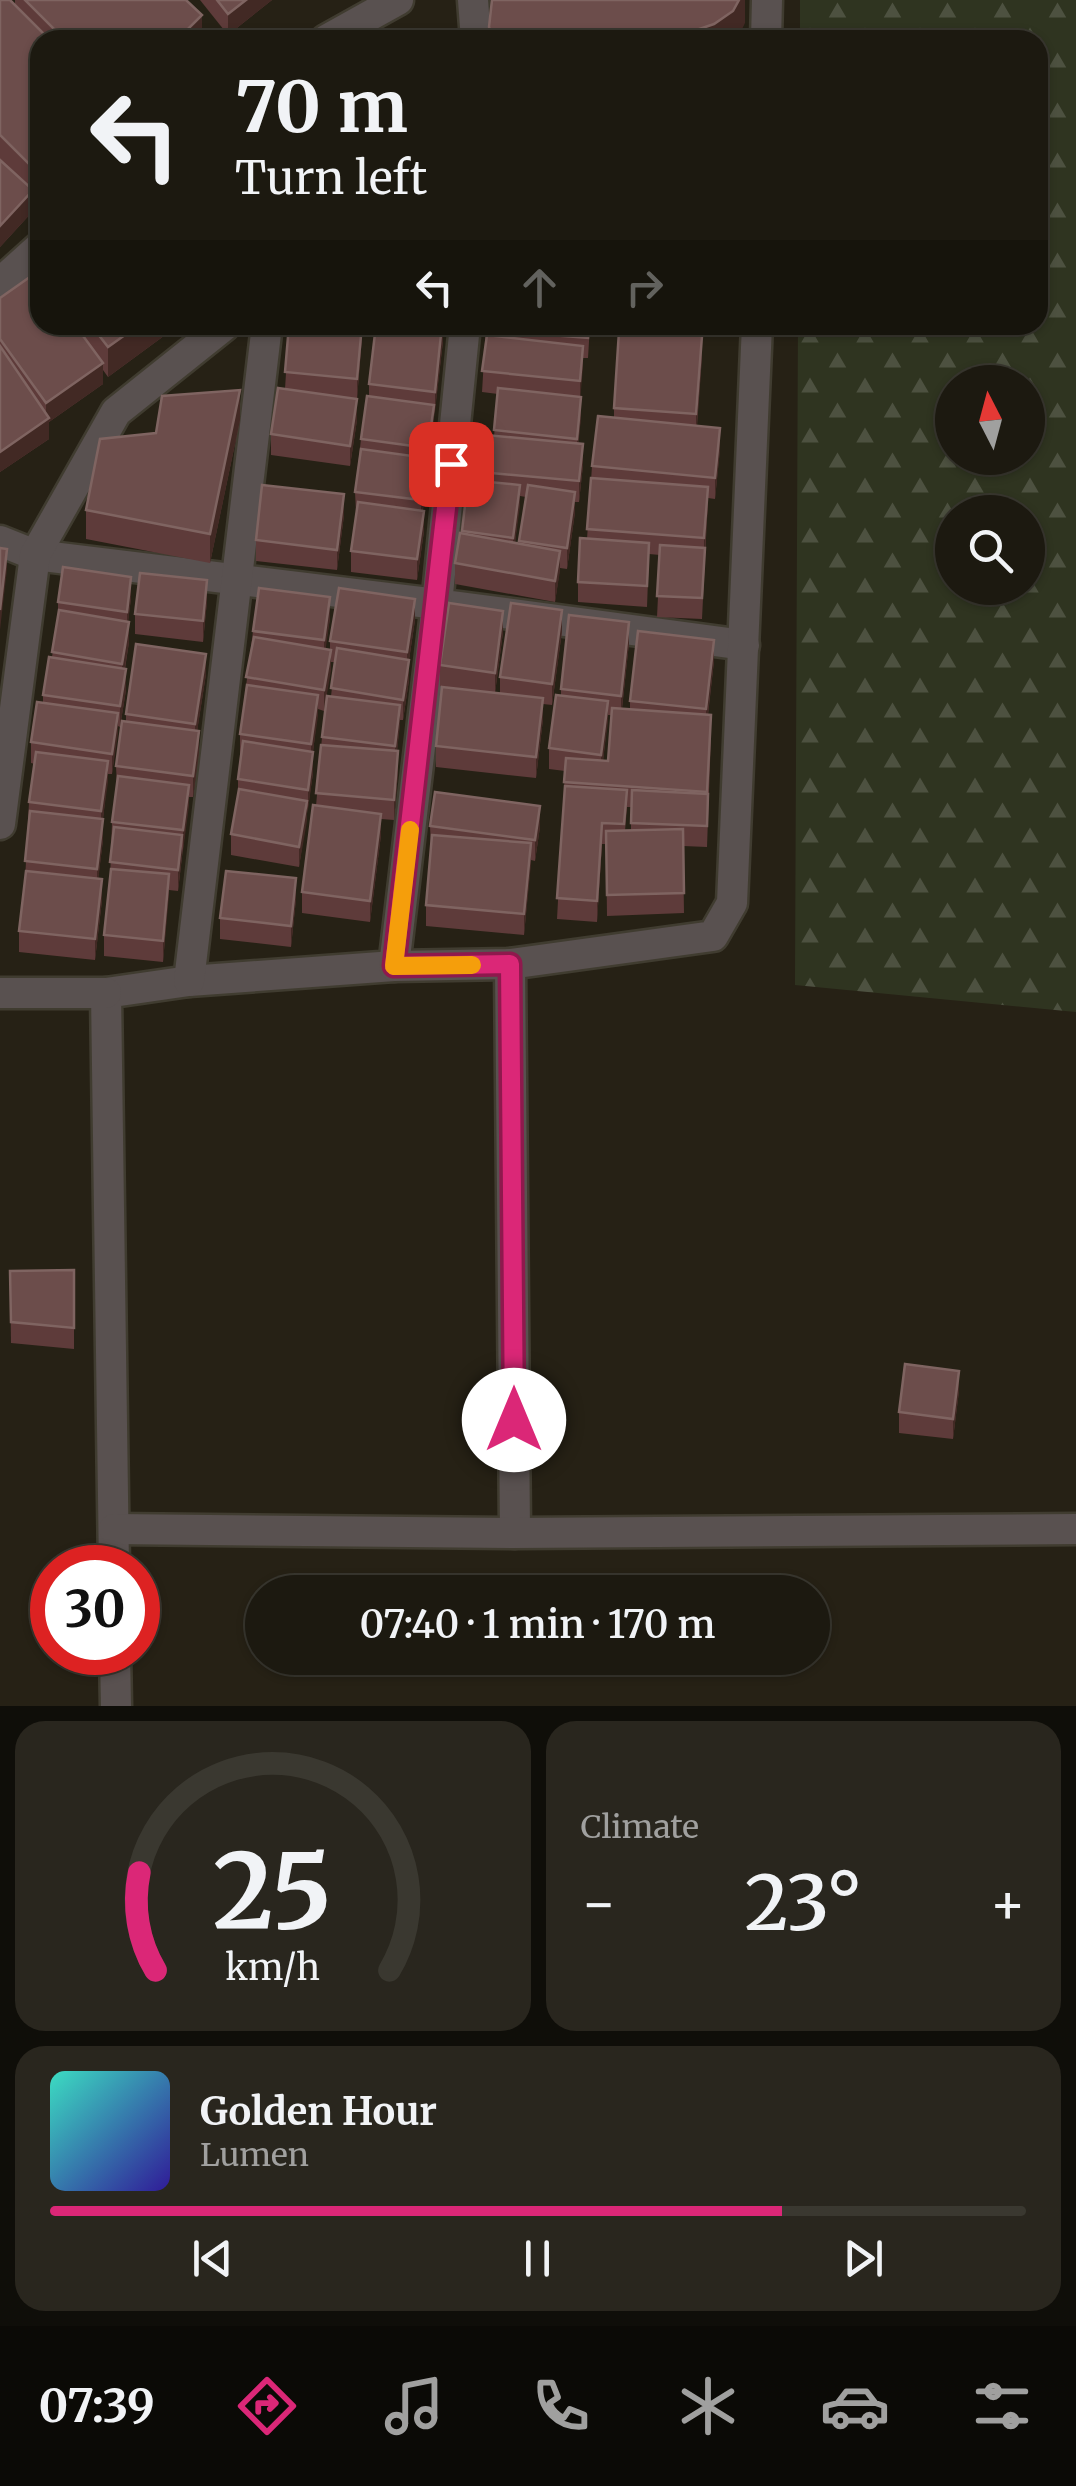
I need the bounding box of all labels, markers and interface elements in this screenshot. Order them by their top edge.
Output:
text: 70 m [235,63,408,151]
icon: left [70,70,200,200]
text: Turn left [235,150,427,206]
icon: left [407,260,462,315]
icon: ahead [512,260,567,315]
icon: right [617,260,672,315]
north arrow [935,365,1045,475]
map controls [935,365,1045,605]
pin [409,422,494,507]
icon: arrive [424,437,479,492]
button: search [935,495,1045,605]
position arrow [462,1368,566,1472]
speed limit sign: 30 [30,1545,160,1675]
text: 07:40 · 1 min · 170 m [360,1601,715,1648]
text: Climate [581,1807,699,1847]
text: 25 [213,1826,332,1956]
text: 23° [744,1856,862,1950]
text: − [581,1869,617,1938]
text: + [989,1869,1026,1938]
text: km/h [225,1945,320,1990]
text: Golden Hour [200,2088,437,2135]
text: Lumen [200,2135,309,2175]
icon: previous [185,2231,240,2286]
icon: pause [510,2231,565,2286]
icon: next [836,2231,891,2286]
icon: directions [232,2371,302,2441]
icon: music [379,2371,449,2441]
icon: phone [526,2371,596,2441]
icon: climate [673,2371,743,2441]
icon: car [820,2371,890,2441]
icon: filters [967,2371,1037,2441]
text: 07:39 [39,2378,155,2434]

